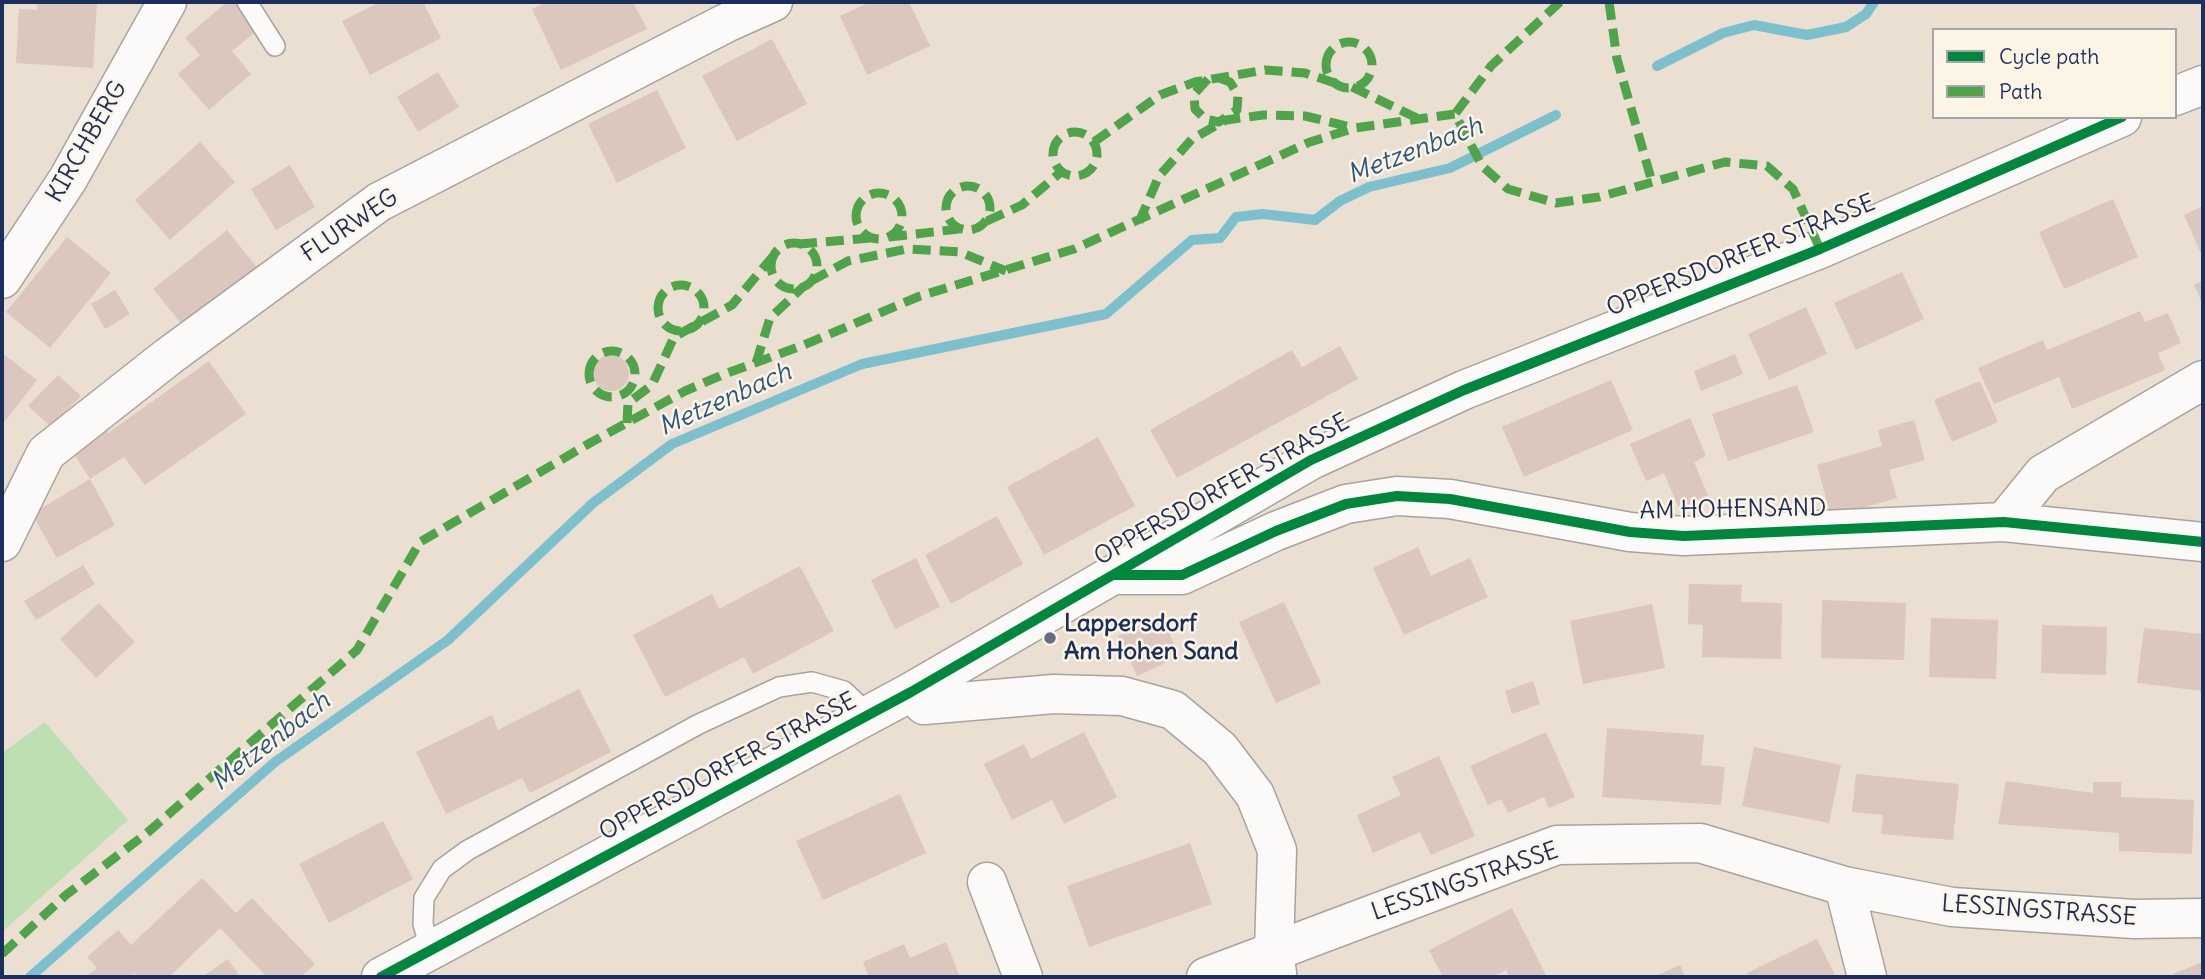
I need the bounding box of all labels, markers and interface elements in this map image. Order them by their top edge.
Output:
legend [1932,28,2177,119]
text: Cycle path [1999,43,2099,70]
street label: KIRCHBERG [41,76,133,208]
text: Path [1999,78,2042,105]
water label: Metzenbach [1343,111,1487,191]
street label: FLURWEG [296,183,404,269]
street label: OPPERSDORFER STRASSE [1603,189,1879,323]
water label: Metzenbach [654,357,796,443]
street label: OPPERSDORFER STRASSE [1089,408,1355,572]
street label: AM HOHENSAND [1639,494,1827,526]
place label: Lappersdorf Am Hohen Sand [1064,610,1238,666]
marker: Lappersdorf Am Hohen Sand [1042,630,1058,646]
water label: Metzenbach [205,686,337,798]
street label: OPPERSDORFER STRASSE [595,687,861,847]
street label: LESSINGSTRASSE [1368,837,1562,927]
street label: LESSINGSTRASSE [1941,890,2137,932]

